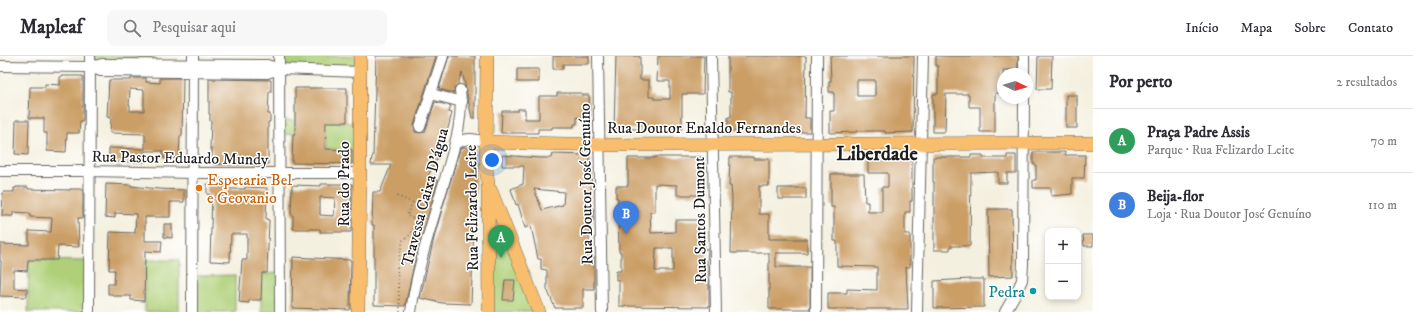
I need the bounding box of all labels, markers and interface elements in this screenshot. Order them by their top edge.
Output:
search box [107,10,387,46]
text: Mapleaf [20,16,83,39]
icon: search [121,17,143,39]
text: Pesquisar aqui [153,18,236,37]
text: Início [1185,19,1219,37]
text: Mapa [1241,19,1272,37]
text: Sobre [1294,19,1326,37]
text: Contato [1348,19,1393,37]
north arrow [997,68,1033,104]
text: Por perto [1109,71,1172,93]
text: 2 resultados [1336,74,1397,90]
street label: Rua Doutor José Genuíno [575,103,597,265]
street label: Rua Doutor Enaldo Fernandes [607,118,801,138]
text: Praça Padre Assis [1147,123,1250,142]
street label: Travessa Caixa D'água [397,126,453,269]
text: A [1118,133,1126,149]
text: 70 m [1371,133,1397,149]
street label: Rua do Prado [334,141,354,227]
district label: Liberdade [836,142,918,167]
text: Parque · Rua Felizardo Leite [1147,142,1294,158]
street label: Rua Felizardo Leite [461,144,483,271]
street label: Rua Pastor Eduardo Mundy [91,146,269,170]
your location [482,150,502,170]
street label: Rua Santos Dumont [689,157,711,283]
place label: Espetaria Bel e Geovanio [207,170,292,208]
marker: Espetaria Bel e Geovanio [194,183,204,193]
text: Beija-flor [1147,187,1204,206]
text: B [1118,197,1126,213]
text: 110 m [1368,197,1397,213]
pin: B [613,201,639,234]
text: Loja · Rua Doutor José Genuíno [1147,206,1311,222]
pin: A [488,225,514,258]
map controls [1045,228,1081,300]
button: + [1045,228,1081,264]
button: − [1045,264,1081,300]
place label: Pedra [989,282,1025,302]
marker: Pedra [1028,286,1038,296]

